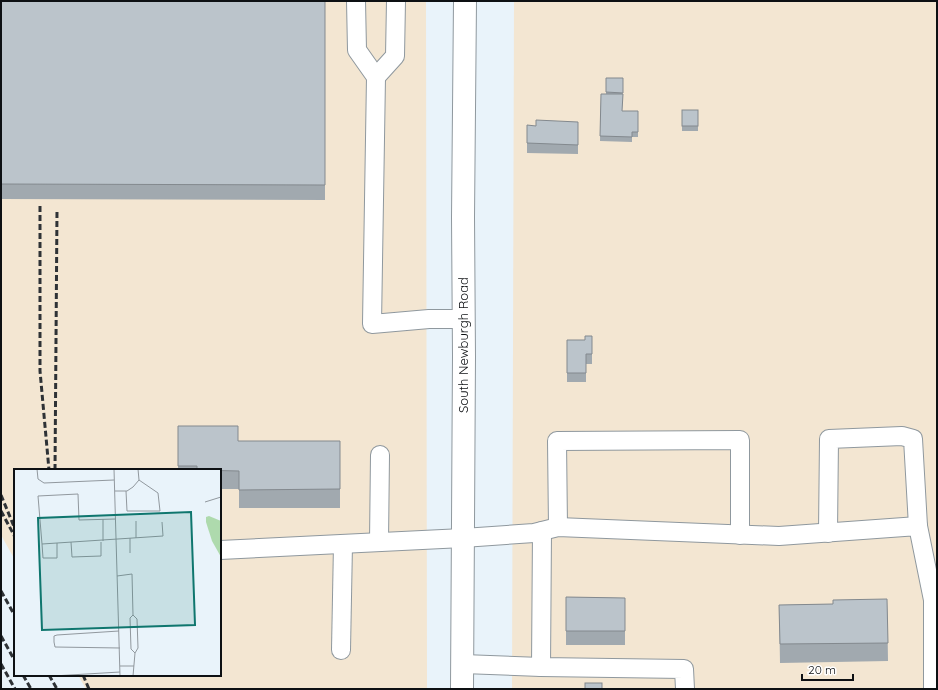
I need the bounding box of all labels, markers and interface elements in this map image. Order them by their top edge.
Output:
street label: South Newburgh Road [455,277,471,413]
inset map [14,469,221,676]
scale bar [802,656,853,682]
text: 20 m [808,662,836,677]

